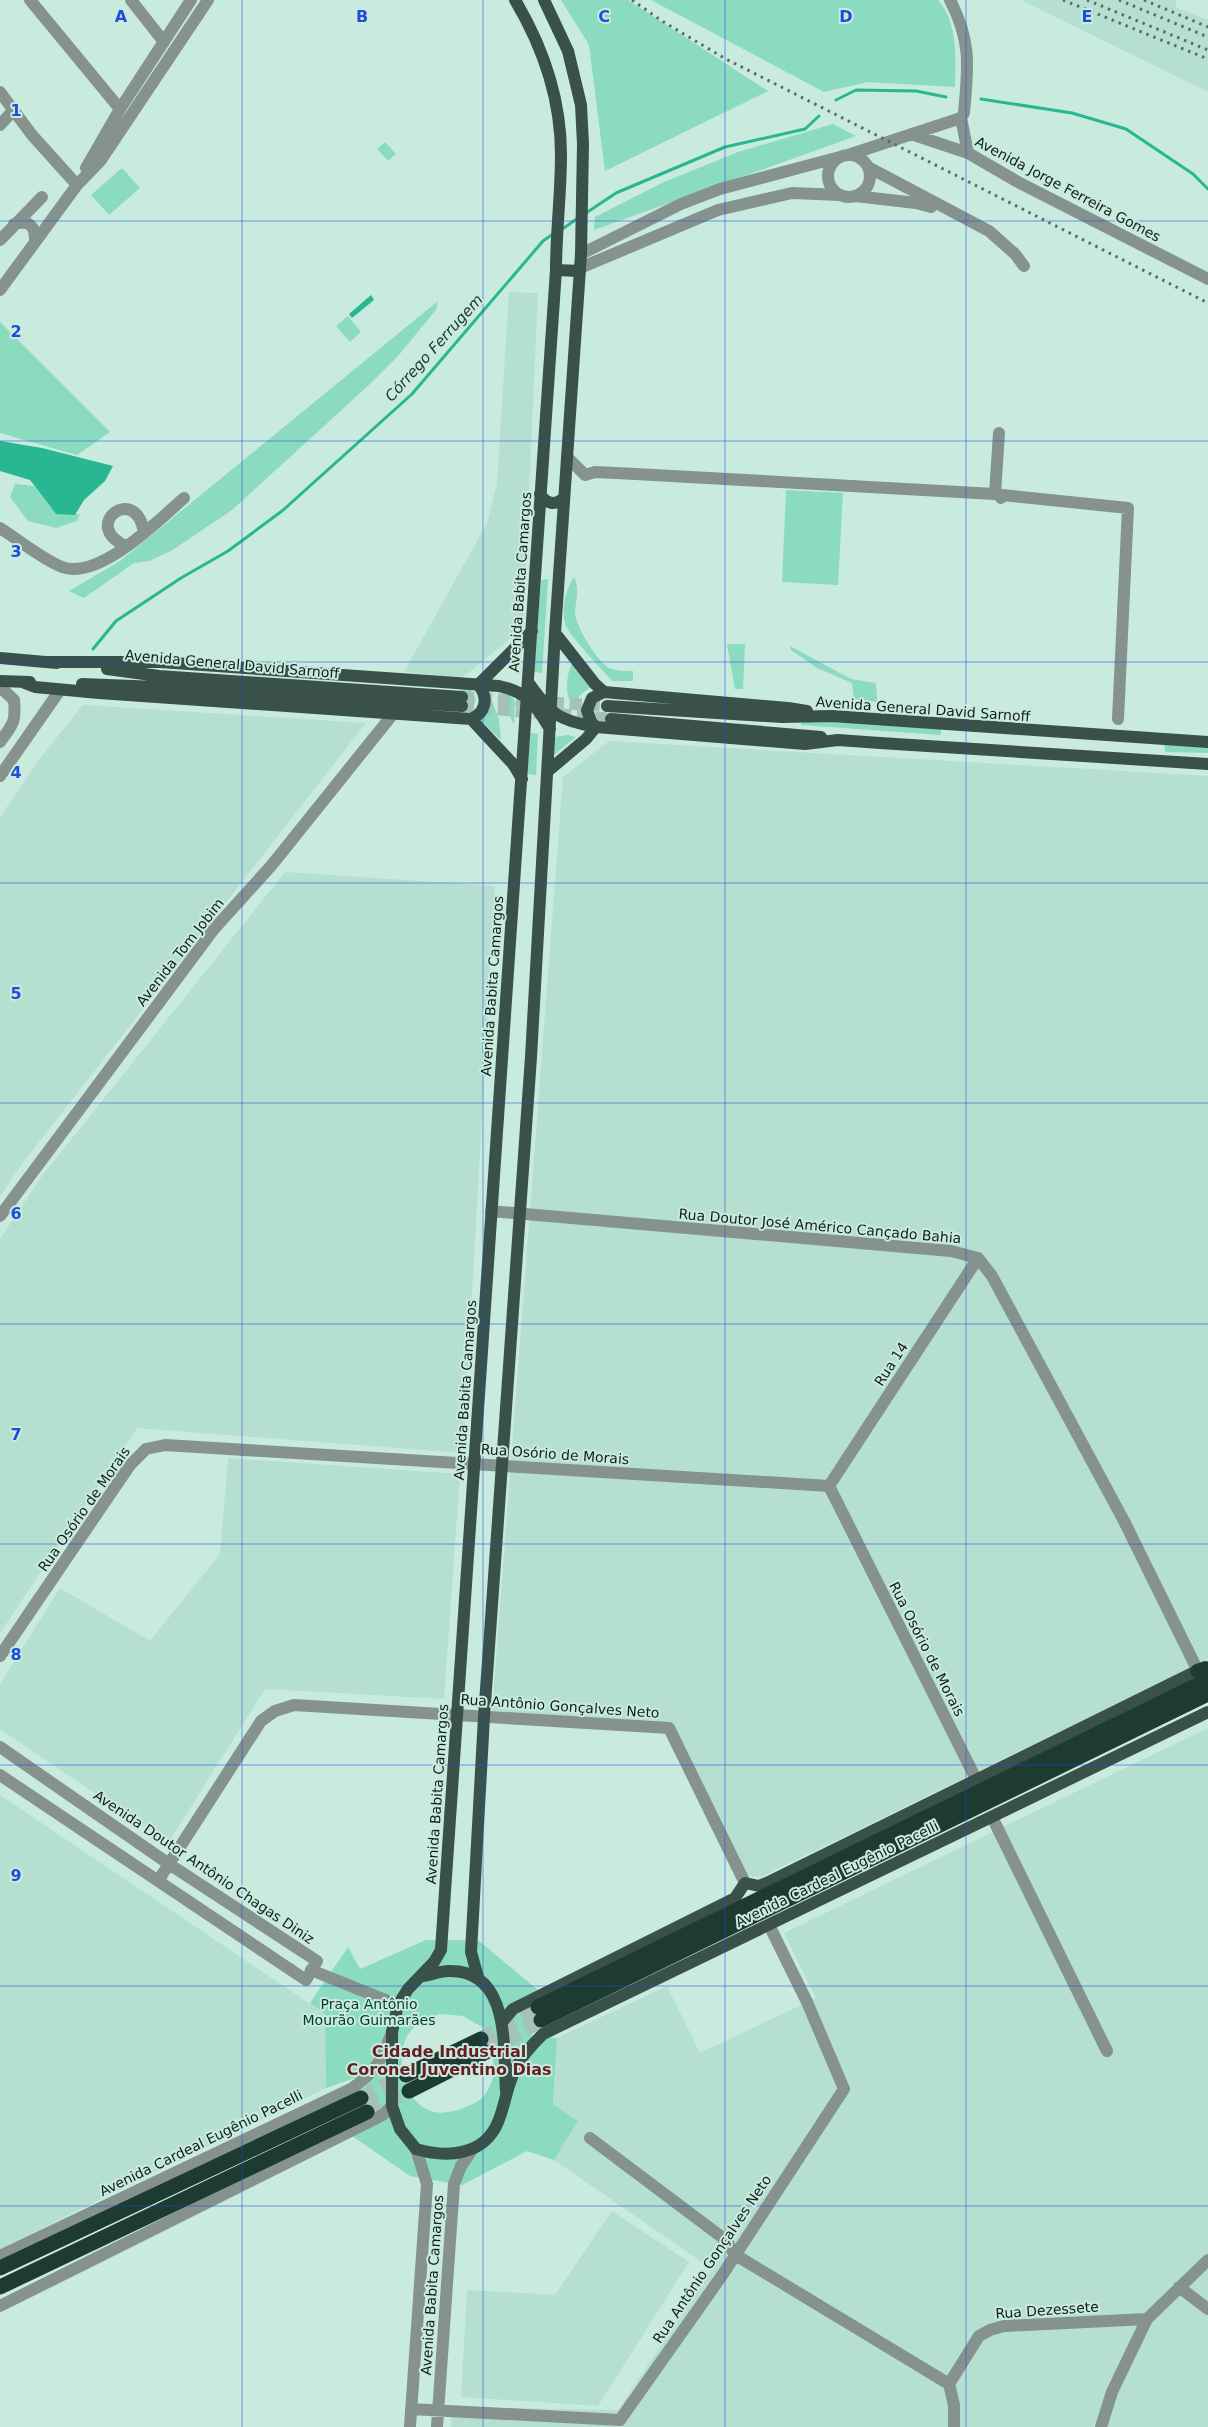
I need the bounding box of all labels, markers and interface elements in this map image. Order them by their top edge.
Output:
text: A [115,7,128,26]
text: B [356,7,368,26]
text: C [598,7,610,26]
text: D [839,7,853,26]
text: E [1082,7,1092,26]
text: 1 [10,101,22,120]
street label: Avenida Jorge Ferreira Gomes [973,133,1163,245]
water label: Córrego Ferrugem [381,291,487,405]
text: 2 [10,322,22,341]
street label: Avenida Babita Camargos [506,491,534,673]
text: 3 [10,542,22,561]
street label: Avenida General David Sarnoff [124,647,340,681]
street label: Avenida General David Sarnoff [815,694,1031,725]
text: 4 [10,763,22,782]
street label: Avenida Tom Jobim [133,895,227,1009]
street label: Avenida Babita Camargos [478,895,506,1077]
text: 5 [10,984,22,1003]
text: 6 [10,1204,22,1223]
street label: Rua Doutor José Américo Cançado Bahia [678,1206,962,1246]
street label: Avenida Babita Camargos [451,1299,479,1481]
street label: Rua 14 [871,1339,911,1389]
text: 7 [10,1425,22,1444]
street label: Rua Osório de Morais [480,1441,630,1467]
street label: Rua Osório de Morais [35,1444,133,1574]
street label: Rua Osório de Morais [886,1579,968,1719]
text: 8 [10,1645,22,1664]
street label: Rua Antônio Gonçalves Neto [460,1691,660,1721]
street label: Avenida Babita Camargos [423,1703,451,1885]
street label: Avenida Doutor Antônio Chagas Diniz [91,1787,317,1947]
street label: Avenida Cardeal Eugênio Pacelli [733,1818,941,1930]
text: 9 [10,1866,22,1885]
park label: Praça Antônio Mourão Guimarães [303,1996,435,2028]
district label: Cidade Industrial Coronel Juventino Dias [346,2042,552,2079]
street label: Avenida Cardeal Eugênio Pacelli [97,2087,305,2199]
street label: Rua Antônio Gonçalves Neto [650,2172,774,2346]
street label: Avenida Babita Camargos [418,2194,446,2376]
street label: Rua Dezessete [995,2298,1099,2322]

